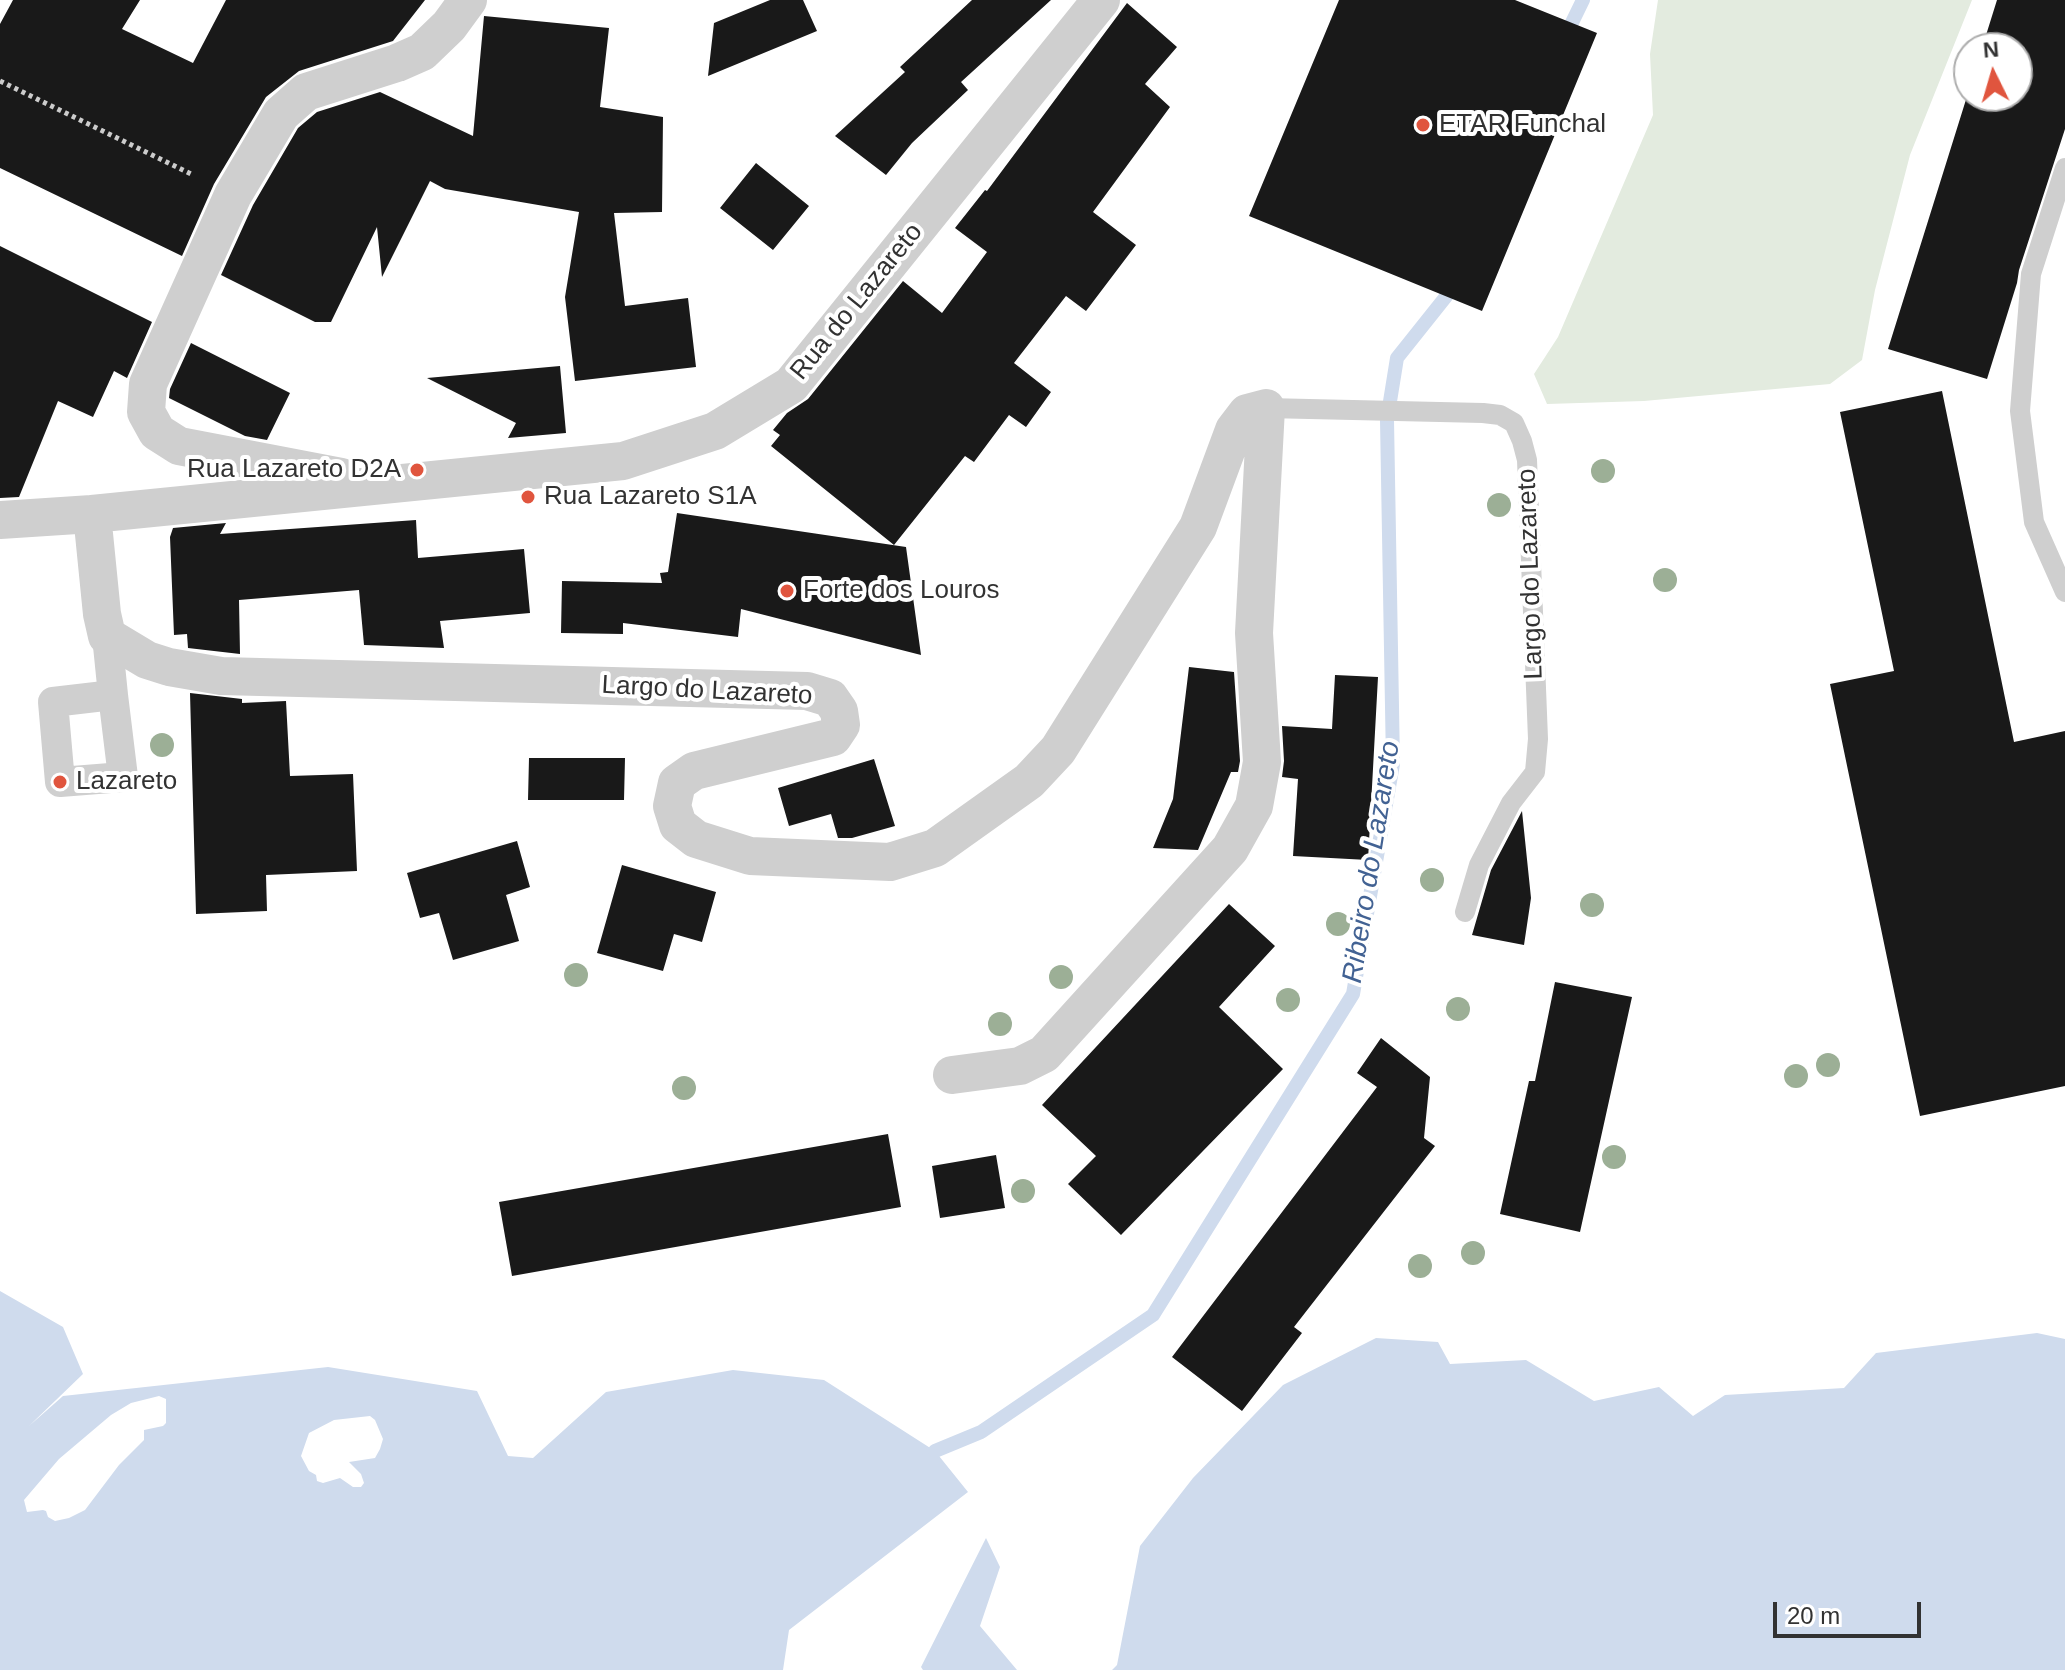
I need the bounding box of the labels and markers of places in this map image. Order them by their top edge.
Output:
place label: ETAR Funchal [1439,109,1606,141]
marker: ETAR Funchal [1414,116,1432,134]
place label: Rua Lazareto D2A [187,454,401,486]
marker: Rua Lazareto D2A [408,461,426,479]
place label: Rua Lazareto S1A [544,481,756,513]
marker: Rua Lazareto S1A [519,488,537,506]
place label: Forte dos Louros [803,575,1000,607]
marker: Forte dos Louros [778,582,796,600]
place label: Lazareto [76,766,177,798]
marker: Lazareto [51,773,69,791]

